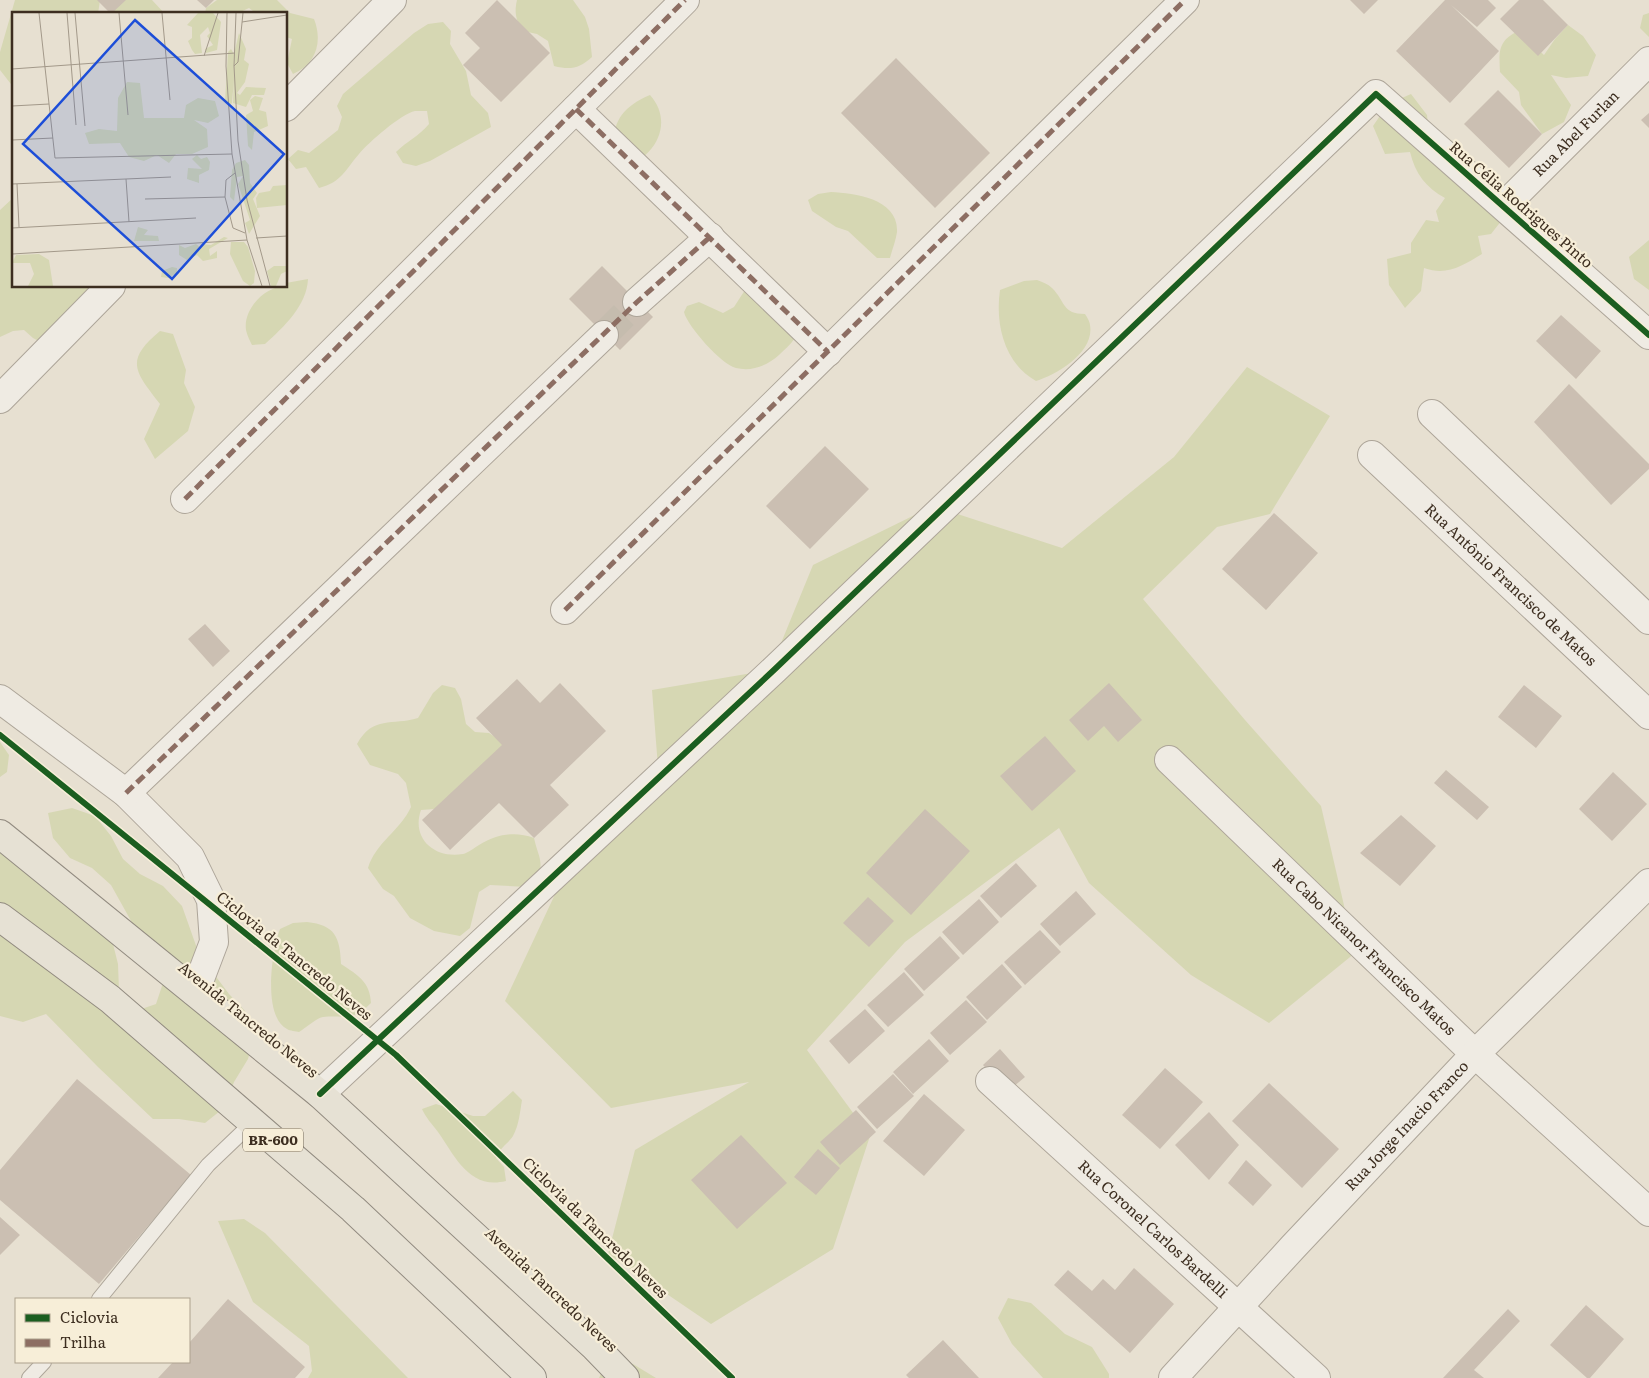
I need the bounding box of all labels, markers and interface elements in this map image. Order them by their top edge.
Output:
inset map [12,12,288,288]
street label: Rua Abel Furlan [1526,84,1624,181]
street label: Rua Célia Rodrigues Pinto [1445,135,1599,273]
street label: Rua Antônio Francisco de Matos [1420,497,1603,671]
street label: Rua Cabo Nicanor Francisco Matos [1268,852,1462,1040]
street label: Ciclovia da Tancredo Neves [212,885,378,1025]
street label: Avenida Tancredo Neves [174,955,324,1083]
street label: Rua Jorge Inacio Franco [1339,1054,1473,1195]
road number: BR-600 [243,1128,303,1152]
street label: Ciclovia da Tancredo Neves [518,1151,674,1303]
street label: Rua Coronel Carlos Bardelli [1074,1154,1234,1302]
street label: Avenida Tancredo Neves [481,1221,624,1357]
legend [15,1298,190,1363]
text: Ciclovia [60,1305,119,1328]
text: Trilha [60,1330,107,1353]

